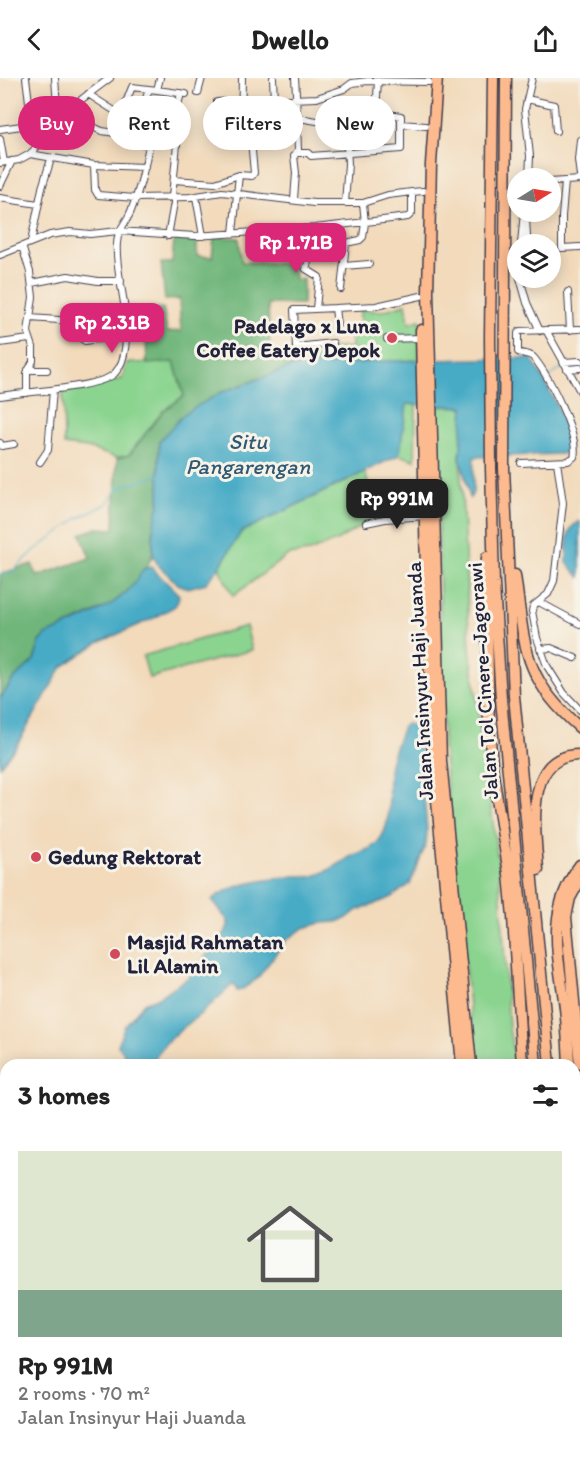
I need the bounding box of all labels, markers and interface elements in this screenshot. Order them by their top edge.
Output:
icon: back [18,23,51,56]
text: Dwello [251,23,329,56]
icon: share [529,23,562,56]
chip: Buy [18,96,95,150]
chip: Rent [107,96,191,150]
chip: Filters [203,96,303,150]
chip: New [315,96,395,150]
north arrow [507,168,561,222]
map controls [507,168,561,288]
pin: Rp 1.71B [234,223,358,274]
text: Rp 1.71B [259,230,333,254]
button: layers [507,234,561,288]
pin: Rp 2.31B [50,303,174,354]
text: Rp 2.31B [74,310,150,334]
place label: Padelago x Luna Coffee Eatery Depok [196,313,381,363]
marker: Padelago x Luna Coffee Eatery Depok [385,331,399,345]
water label: Situ Pangarengan [186,428,311,480]
pin: Rp 991M [342,479,452,530]
text: Rp 991M [360,486,434,510]
street label: Jalan Insinyur Haji Juanda [401,561,438,801]
street label: Jalan Tol Cinere–Jagorawi [462,562,503,800]
place label: Gedung Rektorat [48,844,201,870]
marker: Gedung Rektorat [29,850,43,864]
place label: Masjid Rahmatan Lil Alamin [127,929,283,978]
marker: Masjid Rahmatan Lil Alamin [108,947,122,961]
text: 3 homes [18,1079,110,1111]
icon: filters [529,1079,562,1112]
icon: home [236,1190,344,1298]
text: Rp 991M [18,1349,114,1381]
text: 2 rooms · 70 m² [18,1381,150,1405]
text: Jalan Insinyur Haji Juanda [18,1405,246,1429]

